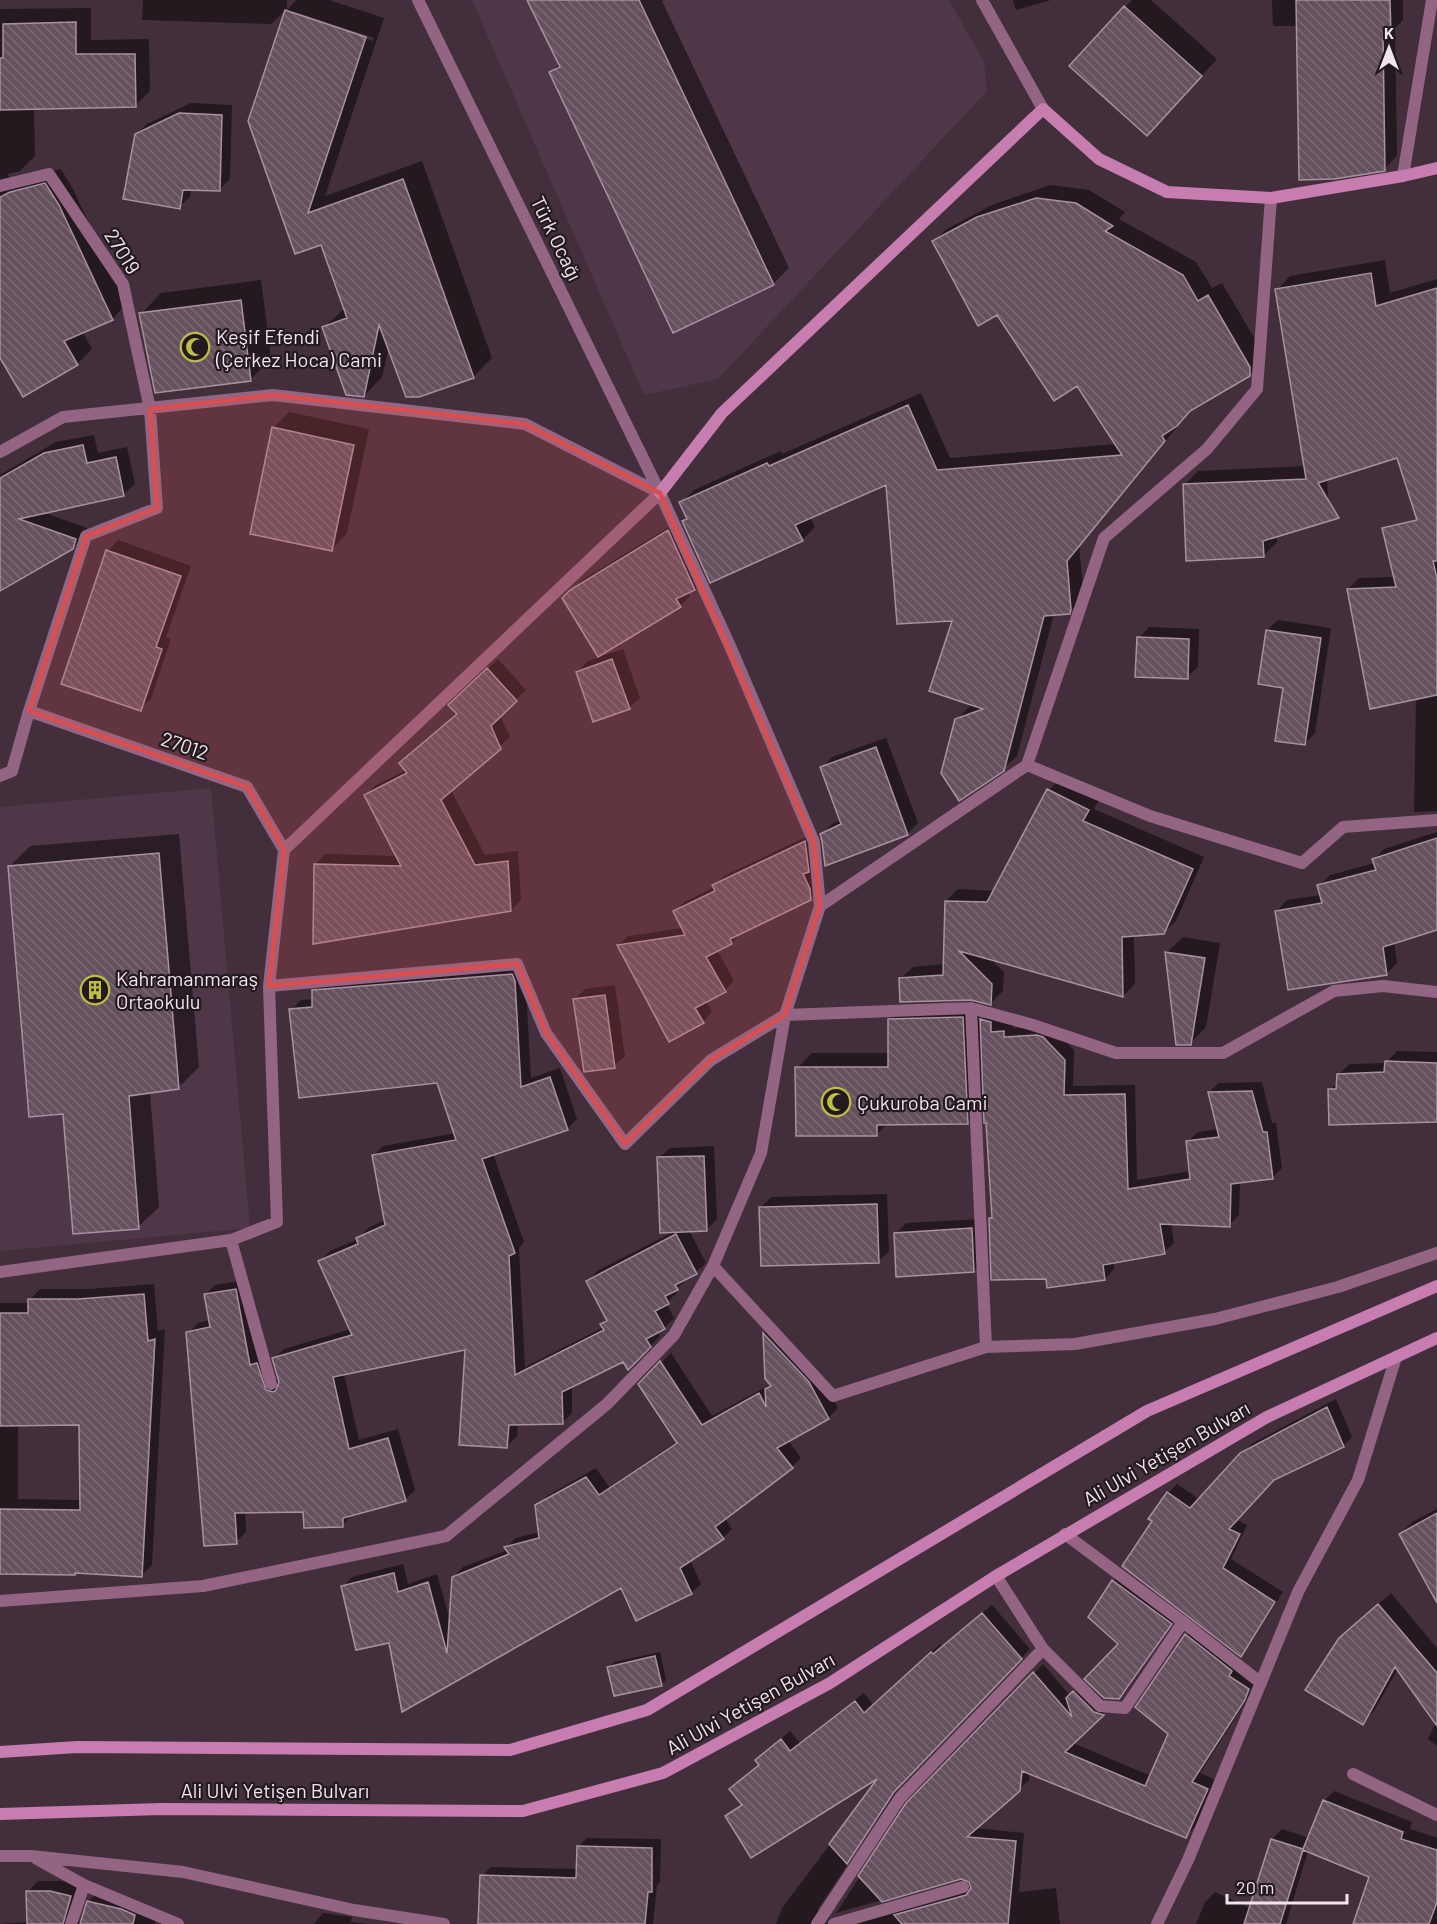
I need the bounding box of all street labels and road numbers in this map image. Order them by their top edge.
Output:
street label: Türk Ocağı [526,192,588,284]
street label: 27019 [100,224,146,278]
street label: 27012 [158,726,212,764]
street label: Ali Ulvi Yetişen Bulvarı [1078,1395,1254,1511]
street label: Ali Ulvi Yetişen Bulvarı [662,1647,838,1759]
street label: Ali Ulvi Yetişen Bulvarı [181,1778,369,1802]

